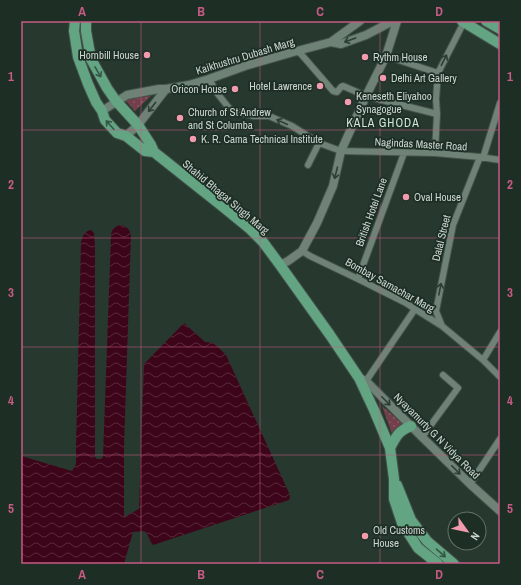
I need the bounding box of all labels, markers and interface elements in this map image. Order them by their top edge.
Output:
text: A [78,3,86,20]
text: B [197,3,205,20]
text: C [316,3,324,20]
text: D [435,3,443,20]
street label: Kaikhushru Dubash Marg [194,34,296,78]
one-way arrow [344,37,356,45]
place label: Hornbill House [79,48,139,62]
marker: Hornbill House [142,50,152,60]
place label: Rythm House [373,50,428,64]
marker: Rythm House [360,52,370,62]
one-way arrow [441,54,449,66]
one-way arrow [95,66,103,78]
text: 1 [8,68,14,85]
text: 1 [507,68,513,85]
place label: Delhi Art Gallery [391,71,457,85]
marker: Delhi Art Gallery [378,73,388,83]
place label: Hotel Lawrence [249,79,312,93]
marker: Hotel Lawrence [315,81,325,91]
place label: Oricon House [171,82,227,96]
marker: Oricon House [230,84,240,94]
place label: Keneseth Eliyahoo Synagogue [356,89,432,116]
marker: Keneseth Eliyahoo Synagogue [343,97,353,107]
one-way arrow [148,102,156,113]
place label: Church of St Andrew and St Columba [188,105,271,132]
marker: Church of St Andrew and St Columba [175,113,185,123]
district label: KALA GHODA [346,115,420,131]
one-way arrow [276,117,288,125]
one-way arrow [105,120,115,130]
place label: K. R. Cama Technical Institute [201,132,323,146]
marker: K. R. Cama Technical Institute [188,134,198,144]
street label: Nagindas Master Road [374,135,468,153]
street label: Shahid Bhagat Singh Marg [180,157,272,237]
one-way arrow [331,167,339,180]
text: 2 [8,176,14,193]
street label: British Hotel Lane [352,176,390,248]
text: 2 [507,176,513,193]
place label: Oval House [414,190,461,204]
marker: Oval House [401,192,411,202]
street label: Dalal Street [429,213,454,263]
street label: Bombay Samachar Marg [343,255,437,315]
one-way arrow [436,283,444,296]
text: 3 [8,284,14,301]
text: 3 [507,284,513,301]
street label: Nyayamurty G N Vidya Road [391,390,483,482]
text: 4 [8,392,14,409]
text: 4 [507,392,513,409]
one-way arrow [381,396,391,406]
one-way arrow [451,465,461,475]
text: 5 [8,500,14,517]
text: 5 [507,500,513,517]
north arrow [447,511,487,551]
place label: Old Customs House [373,523,426,550]
text: N [468,530,483,543]
marker: Old Customs House [360,531,370,541]
one-way arrow [436,548,447,557]
text: A [78,566,86,583]
text: B [197,566,205,583]
text: C [316,566,324,583]
text: D [435,566,443,583]

